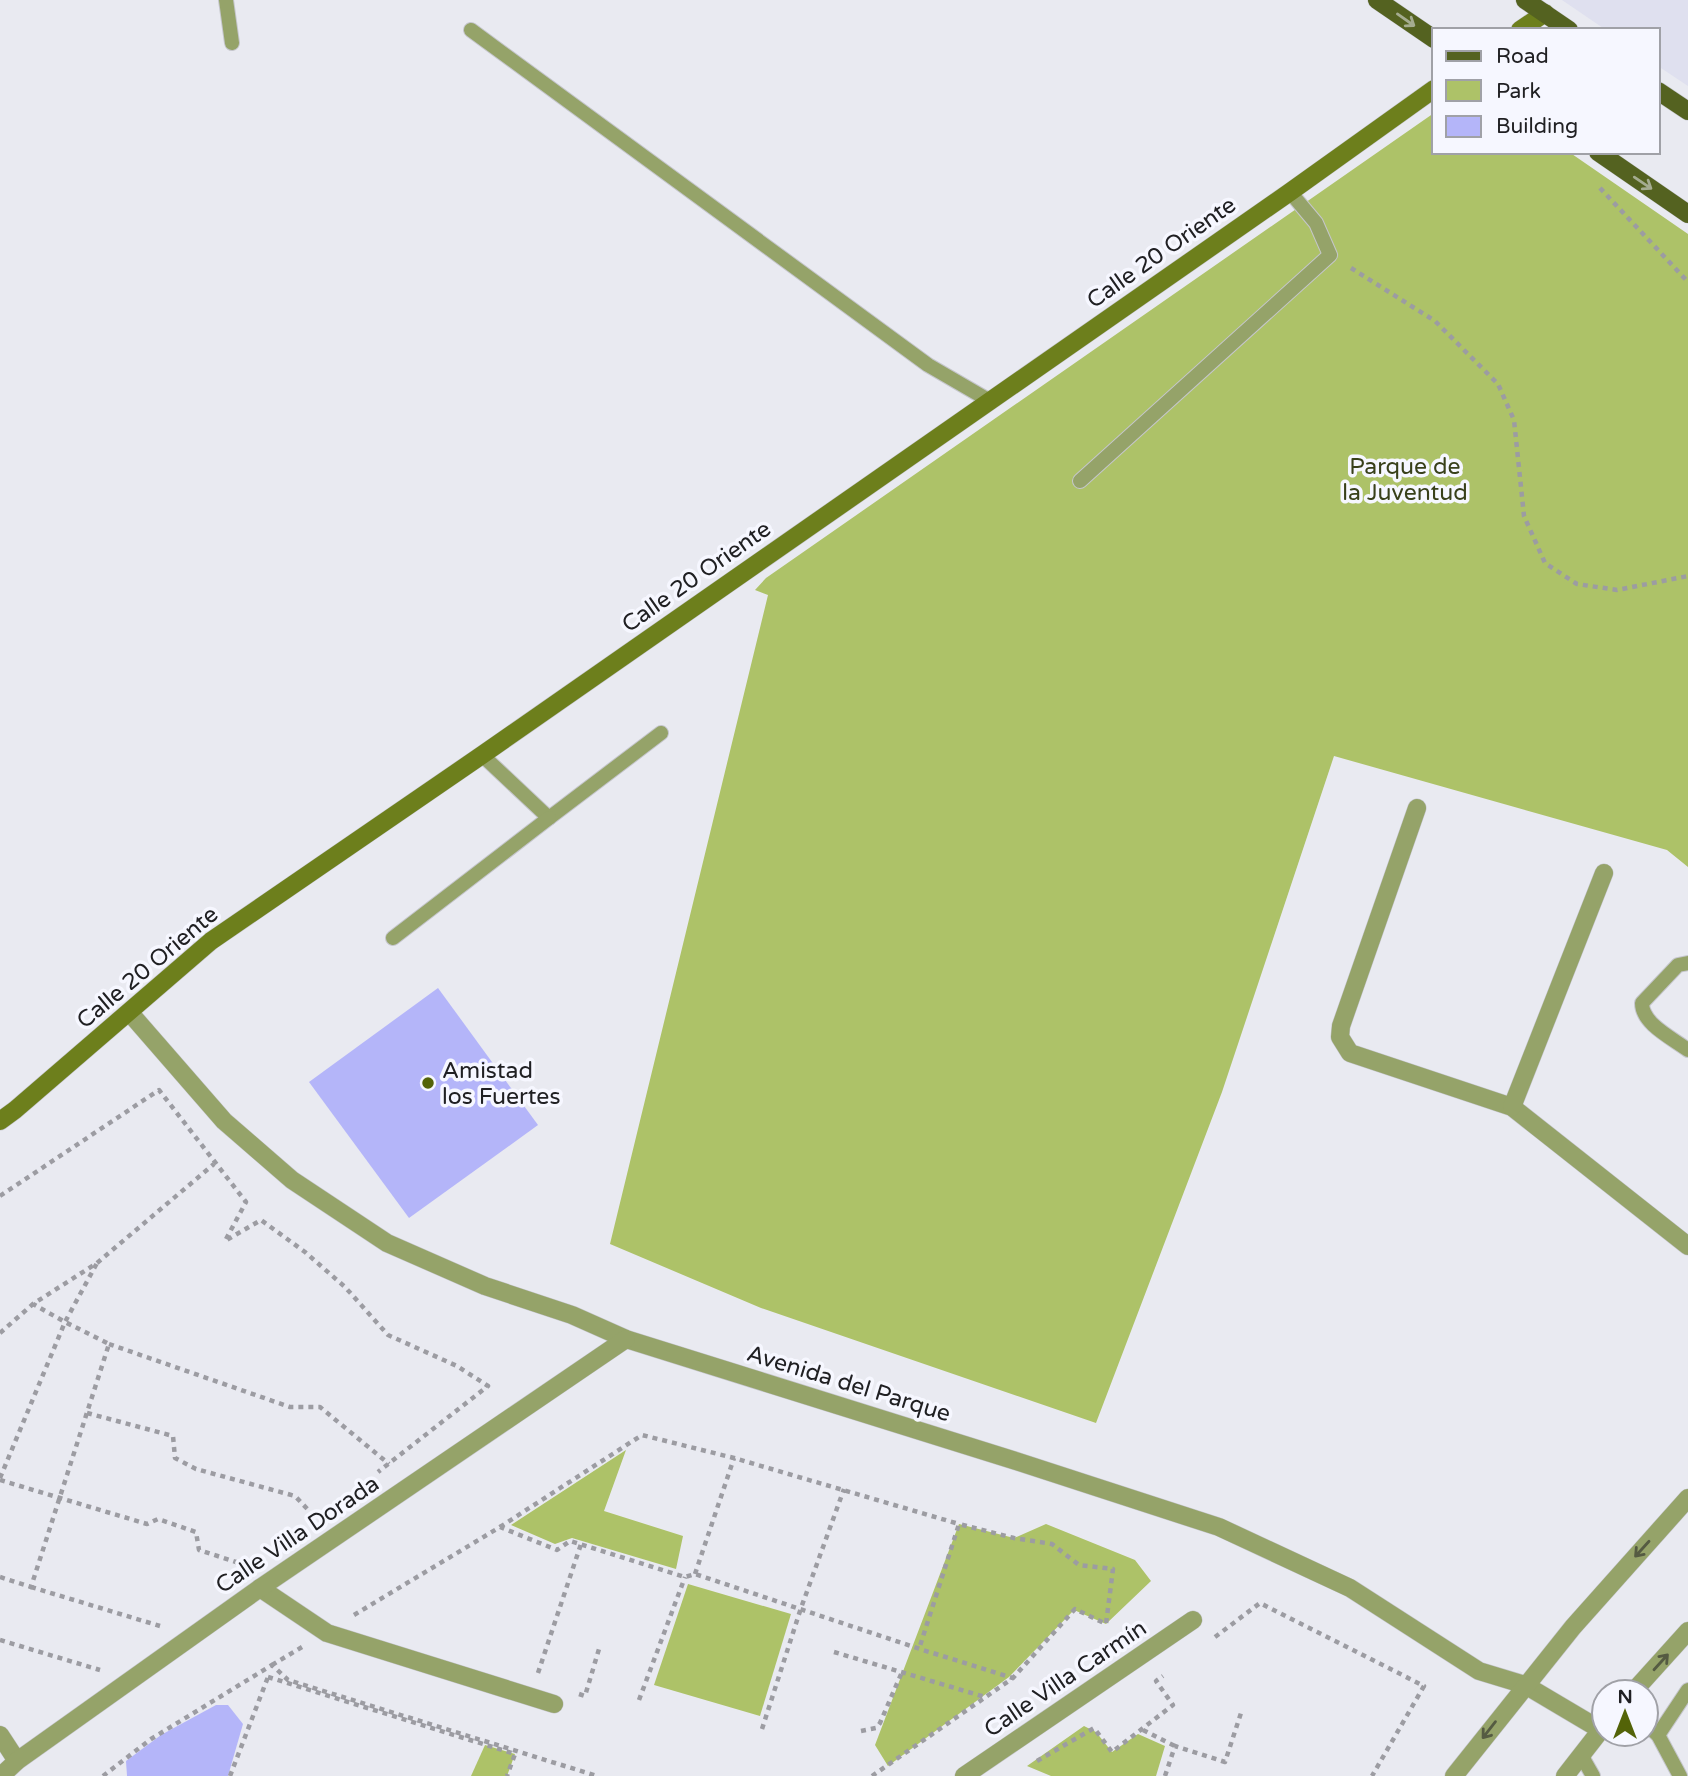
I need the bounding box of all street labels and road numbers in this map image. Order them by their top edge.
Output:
street label: Calle 20 Oriente [1082,191,1242,315]
street label: Calle 20 Oriente [617,515,777,639]
street label: Calle 20 Oriente [71,901,224,1035]
street label: Avenida del Parque [743,1340,954,1428]
street label: Calle Villa Dorada [210,1470,385,1600]
street label: Calle Villa Carmín [979,1614,1152,1743]

